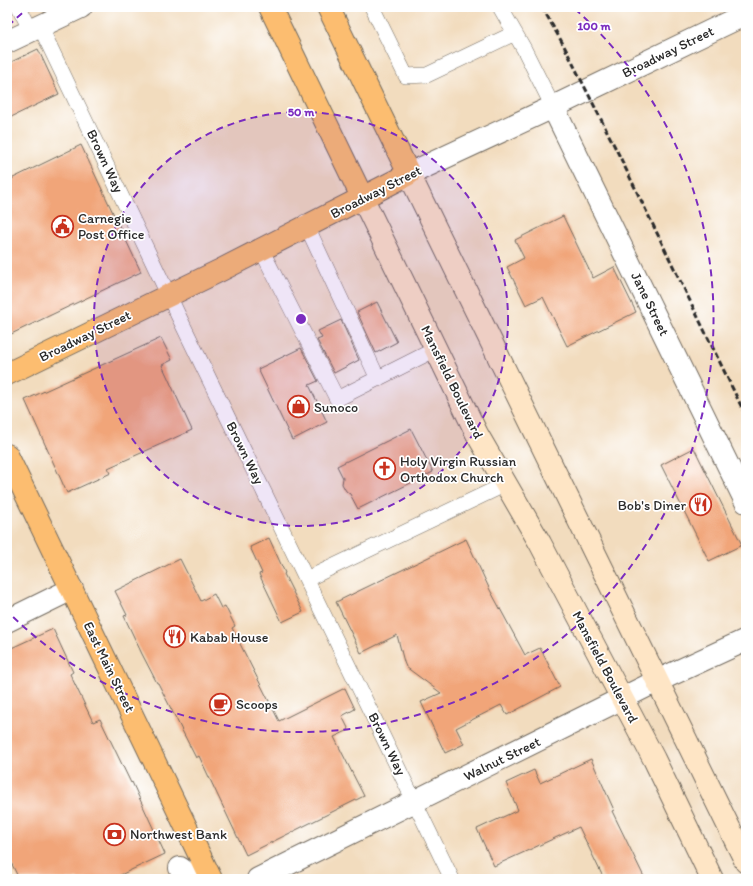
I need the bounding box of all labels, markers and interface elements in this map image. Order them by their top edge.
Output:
text: 100 m [577,19,611,33]
street label: Broadway Street [619,22,717,82]
text: 50 m [288,105,315,119]
street label: Brown Way [83,127,127,196]
street label: Broadway Street [328,162,424,222]
place label: Carnegie Post Office [78,210,145,243]
public building icon: Carnegie Post Office [50,213,76,239]
street label: Jane Street [627,269,673,339]
street label: Broadway Street [36,306,134,366]
centre of rings [294,312,308,326]
street label: Mansfield Boulevard [417,322,487,442]
shop icon: Sunoco [285,394,311,420]
place label: Sunoco [314,399,358,416]
street label: Brown Way [222,419,268,488]
place label: Holy Virgin Russian Orthodox Church [400,453,517,486]
church icon: Holy Virgin Russian Orthodox Church [372,456,398,482]
restaurant icon: Bob's Diner [688,492,714,518]
place label: Bob's Diner [618,497,686,514]
street label: Mansfield Boulevard [568,608,642,726]
street label: East Main Street [80,619,138,715]
restaurant icon: Kabab House [161,624,187,650]
place label: Kabab House [190,629,269,646]
cafe icon: Scoops [207,691,233,717]
place label: Scoops [236,696,278,713]
street label: Brown Way [364,710,410,779]
street label: Walnut Street [461,733,543,785]
bank icon: Northwest Bank [102,821,128,847]
place label: Northwest Bank [130,826,227,843]

